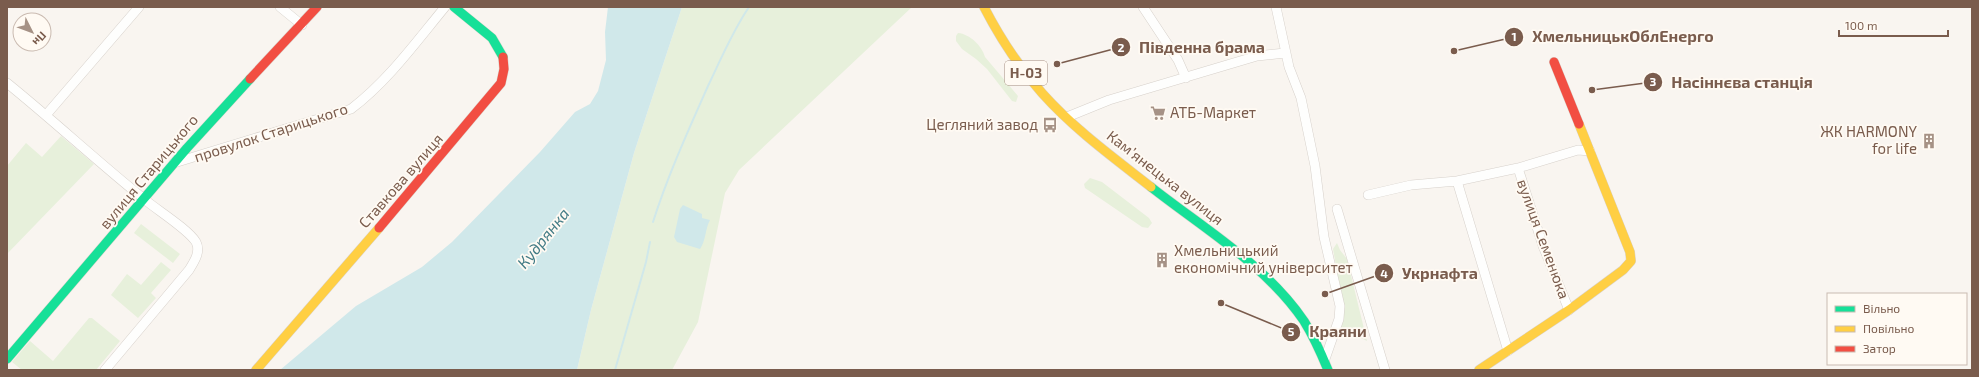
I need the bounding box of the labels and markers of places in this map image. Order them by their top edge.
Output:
callout: ХмельницькОблЕнерго [1504,23,1722,51]
callout: Південна брама [1111,33,1273,61]
callout: Насіннєва станція [1643,68,1821,96]
place label: АТБ-Маркет [1170,103,1256,121]
supermarket icon: АТБ-Маркет [1149,104,1167,122]
place label: Цегляний завод [926,115,1038,133]
bus stop icon: Цегляний завод [1041,116,1059,134]
place label: ЖК HARMONY for life [1820,122,1917,157]
building icon: ЖК HARMONY for life [1920,132,1938,150]
place label: Хмельницький економічний університет [1174,241,1353,277]
building icon: Хмельницький економічний університет [1153,251,1171,269]
callout: Укрнафта [1374,259,1486,287]
callout: Краяни [1281,318,1374,346]

